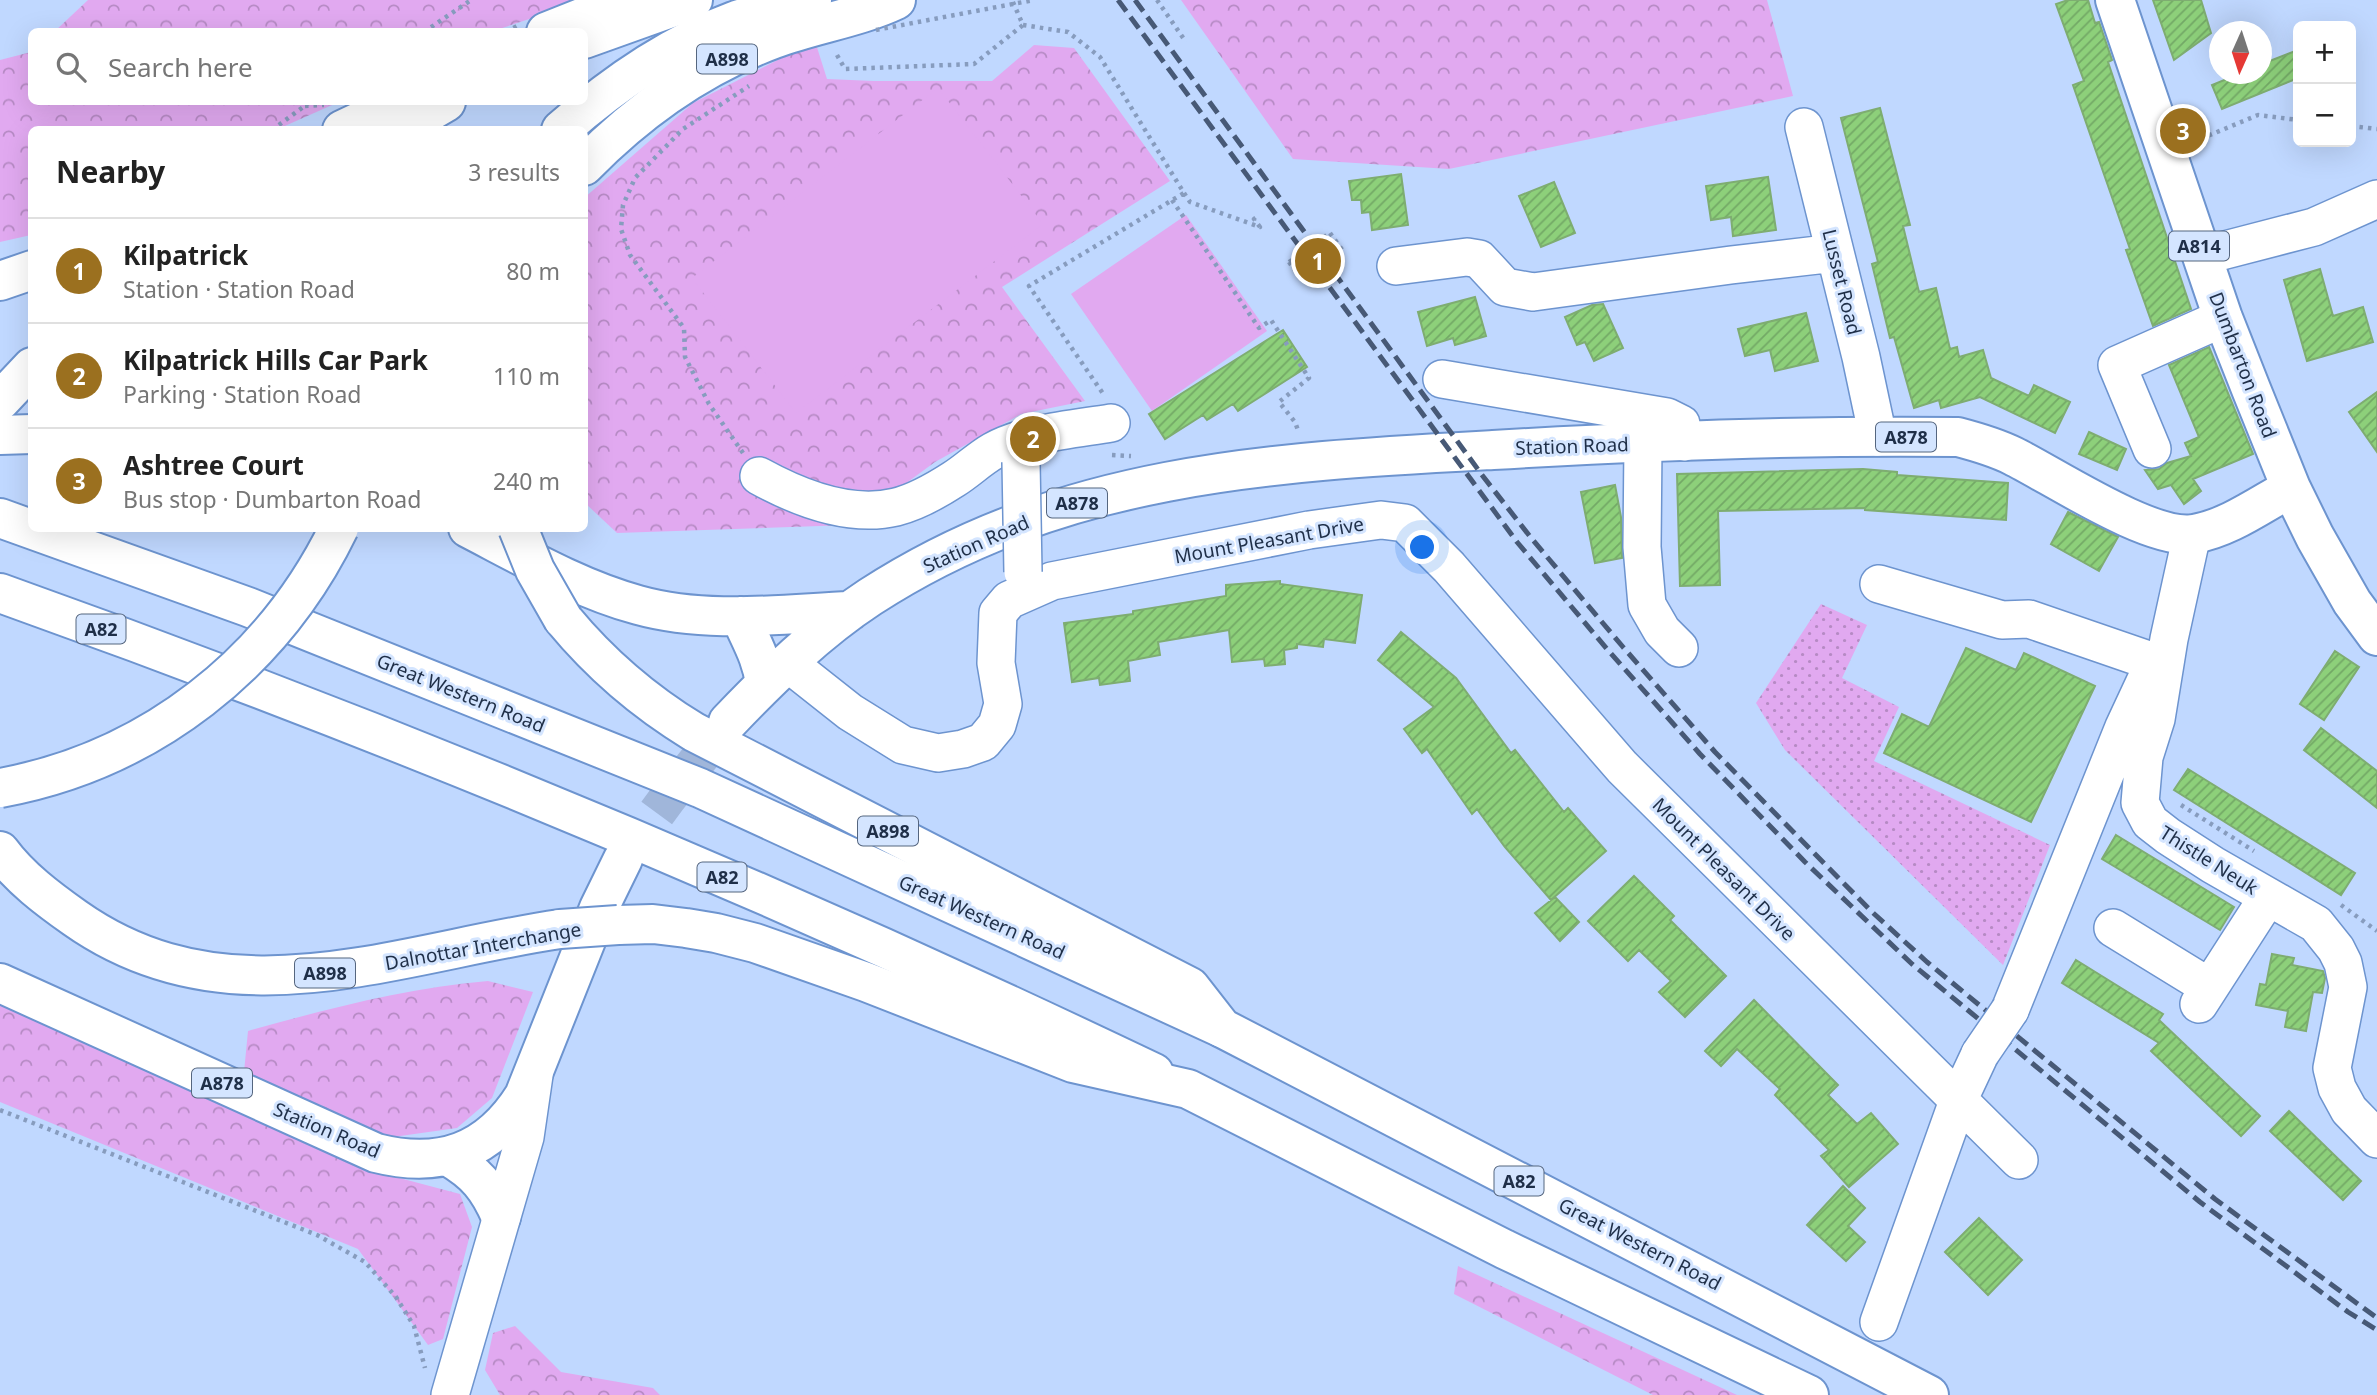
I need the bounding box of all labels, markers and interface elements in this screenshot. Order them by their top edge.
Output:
north arrow [2209,21,2272,84]
map controls [2293,21,2356,147]
button: + [2293,21,2356,84]
search box [28,28,588,105]
road number: A898 [697,44,757,74]
icon: search [52,48,90,86]
text: Search here [108,49,253,85]
button: − [2293,84,2356,147]
pin: 3 [2160,105,2206,157]
text: Nearby [56,151,165,192]
text: 3 results [468,156,560,188]
street label: Lusset Road [1816,226,1868,338]
road number: A814 [2169,232,2229,260]
pin: 1 [1295,235,1341,287]
text: Kilpatrick [123,237,248,273]
text: 1 [72,255,86,287]
text: 80 m [506,255,560,287]
text: Station · Station Road [123,273,355,305]
street label: Dumbarton Road [2203,288,2283,442]
text: Kilpatrick Hills Car Park [123,342,428,378]
text: 2 [72,360,86,392]
text: 110 m [493,360,560,392]
text: Parking · Station Road [123,378,361,410]
pin: 2 [1010,413,1056,465]
road number: A878 [1876,422,1936,452]
street label: Station Road [1515,431,1629,461]
text: Ashtree Court [123,447,304,483]
text: 3 [72,465,86,497]
text: 240 m [493,465,560,497]
text: Bus stop · Dumbarton Road [123,483,421,515]
road number: A878 [1047,489,1107,518]
street label: Station Road [919,509,1033,579]
street label: Mount Pleasant Drive [1172,511,1366,569]
your location [1405,530,1439,564]
road number: A82 [76,614,126,644]
street label: Great Western Road [373,647,549,739]
street label: Mount Pleasant Drive [1647,792,1801,946]
road number: A898 [858,816,918,846]
street label: Thistle Neuk [2155,820,2263,900]
road number: A82 [698,862,746,892]
street label: Great Western Road [895,869,1069,965]
street label: Dalnottar Interchange [383,916,583,976]
road number: A898 [295,958,355,988]
road number: A878 [192,1068,252,1098]
street label: Station Road [270,1096,384,1164]
road number: A82 [1494,1166,1544,1196]
street label: Great Western Road [1554,1192,1726,1296]

